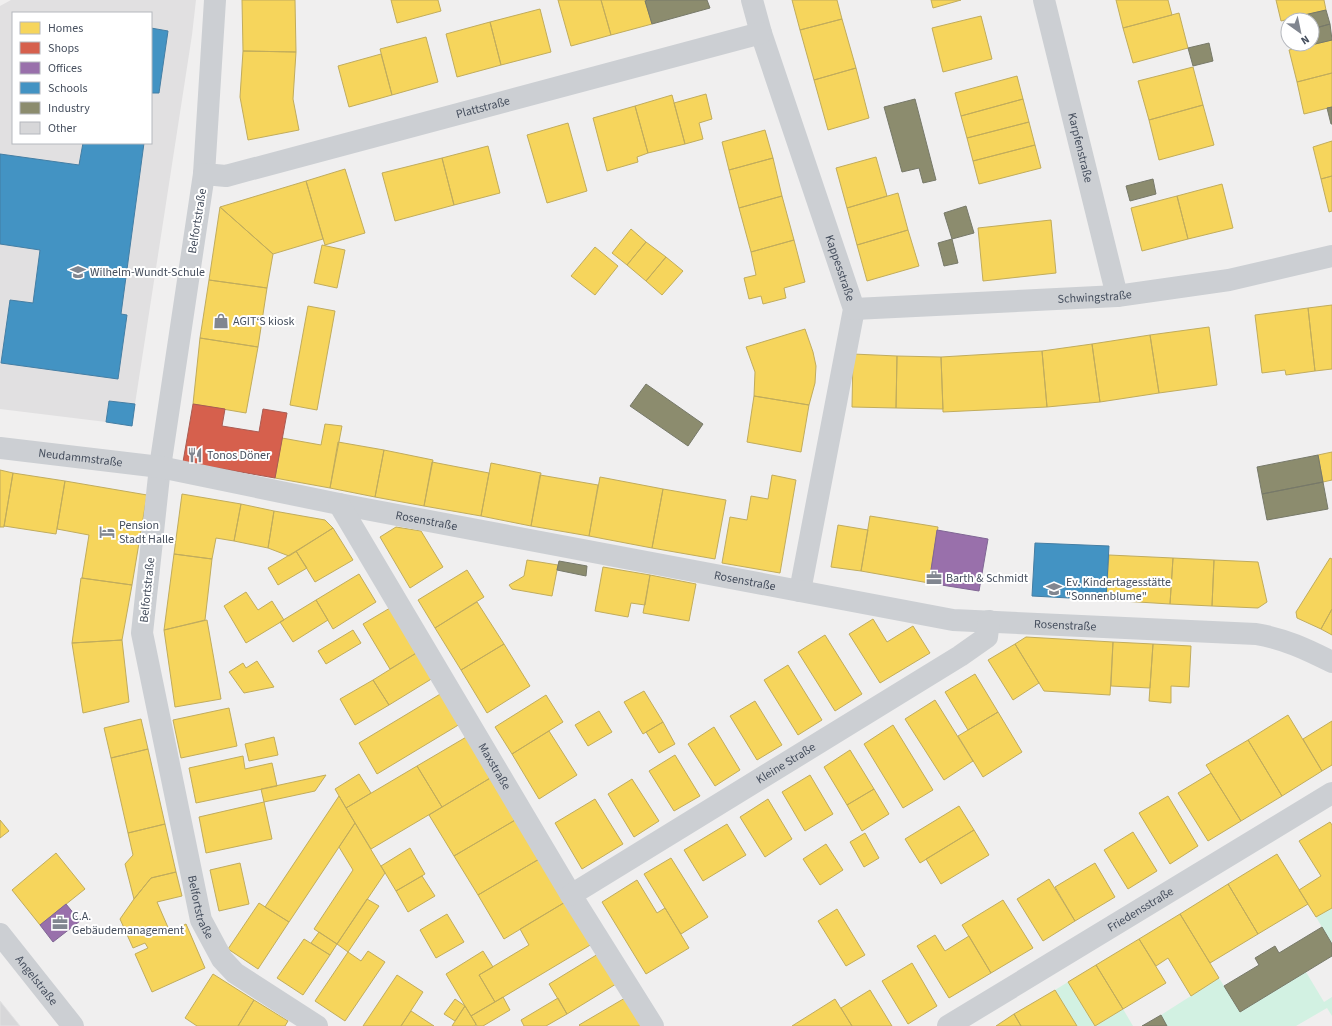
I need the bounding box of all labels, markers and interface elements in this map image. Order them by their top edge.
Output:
legend [12,12,152,144]
north arrow [1280,12,1320,52]
text: Homes [48,20,83,37]
text: N [1298,32,1312,48]
text: Shops [48,40,79,57]
text: Offices [48,60,82,77]
text: Schools [48,80,88,97]
street label: Plattstraße [454,92,512,123]
text: Industry [48,100,90,117]
street label: Karpfenstraße [1063,111,1097,184]
text: Other [48,120,78,137]
street label: Belfortstraße [184,187,211,255]
street label: Kappesstraße [821,233,859,303]
school or university icon: Wilhelm-Wundt-Schule [69,263,87,281]
place label: Wilhelm-Wundt-Schule [90,264,205,281]
street label: Schwingstraße [1057,286,1133,308]
shop icon: AGIT‘S kiosk [212,312,230,330]
place label: AGIT‘S kiosk [233,313,294,330]
street label: Neudammstraße [37,445,123,471]
restaurant icon: Tonos Döner [186,446,204,464]
place label: Tonos Döner [207,447,271,464]
street label: Rosenstraße [394,507,459,535]
place label: Pension Stadt Halle [119,517,174,548]
hotel icon: Pension Stadt Halle [98,523,116,541]
street label: Belfortstraße [136,556,159,624]
street label: Rosenstraße [713,567,777,595]
office icon: Barth & Schmidt [925,569,943,587]
place label: Barth & Schmidt [946,570,1028,587]
place label: Ev. Kindertagesstätte "Sonnenblume" [1066,574,1171,605]
school or university icon: Ev. Kindertagesstätte "Sonnenblume" [1045,580,1063,598]
street label: Rosenstraße [1034,616,1097,636]
street label: Kleine Straße [753,739,819,788]
street label: Maxstraße [474,740,515,793]
street label: Belfortstraße [183,874,218,942]
street label: Friedensstraße [1104,883,1177,936]
place label: C.A. Gebäudemanagement [72,908,184,939]
office icon: C.A. Gebäudemanagement [51,914,69,932]
street label: Angelstraße [11,952,62,1009]

